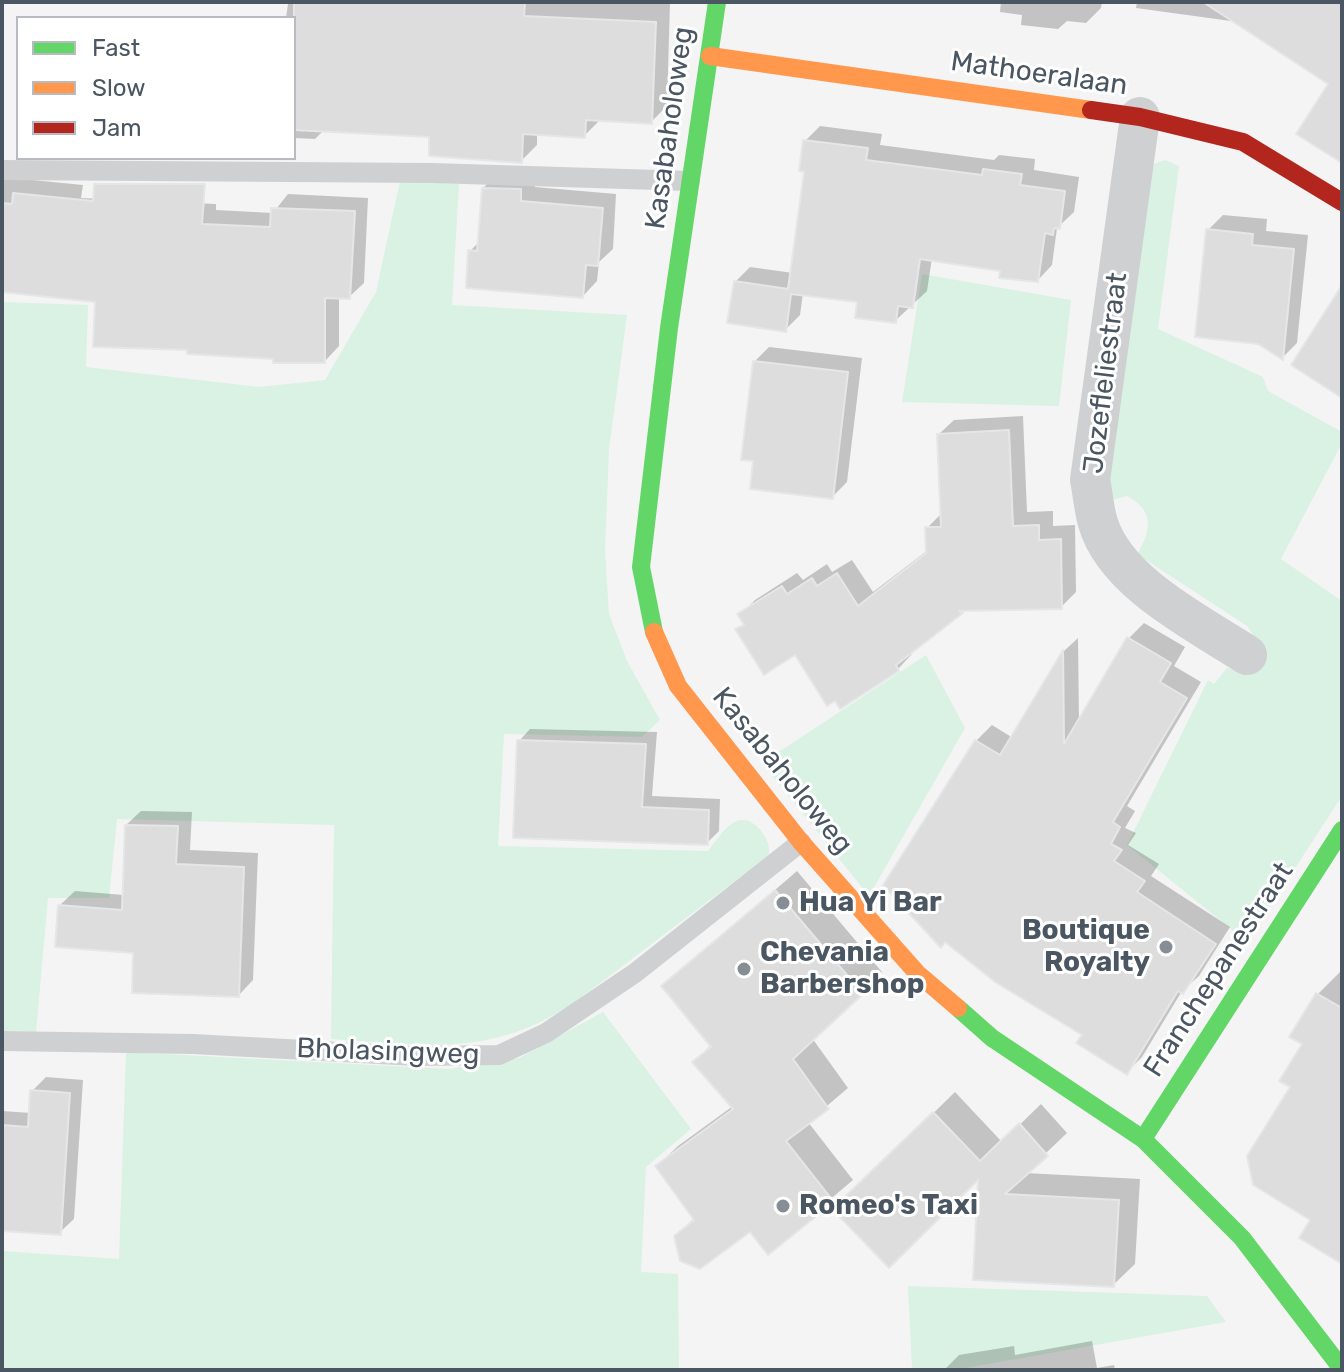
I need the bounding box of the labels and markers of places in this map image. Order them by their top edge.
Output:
place label: Hua Yi Bar [799,886,942,920]
marker: Hua Yi Bar [774,894,792,912]
place label: Boutique Royalty [1022,914,1150,980]
place label: Chevania Barbershop [760,936,924,1002]
marker: Boutique Royalty [1157,938,1175,956]
marker: Chevania Barbershop [735,960,753,978]
place label: Romeo's Taxi [799,1189,978,1223]
marker: Romeo's Taxi [774,1197,792,1215]

